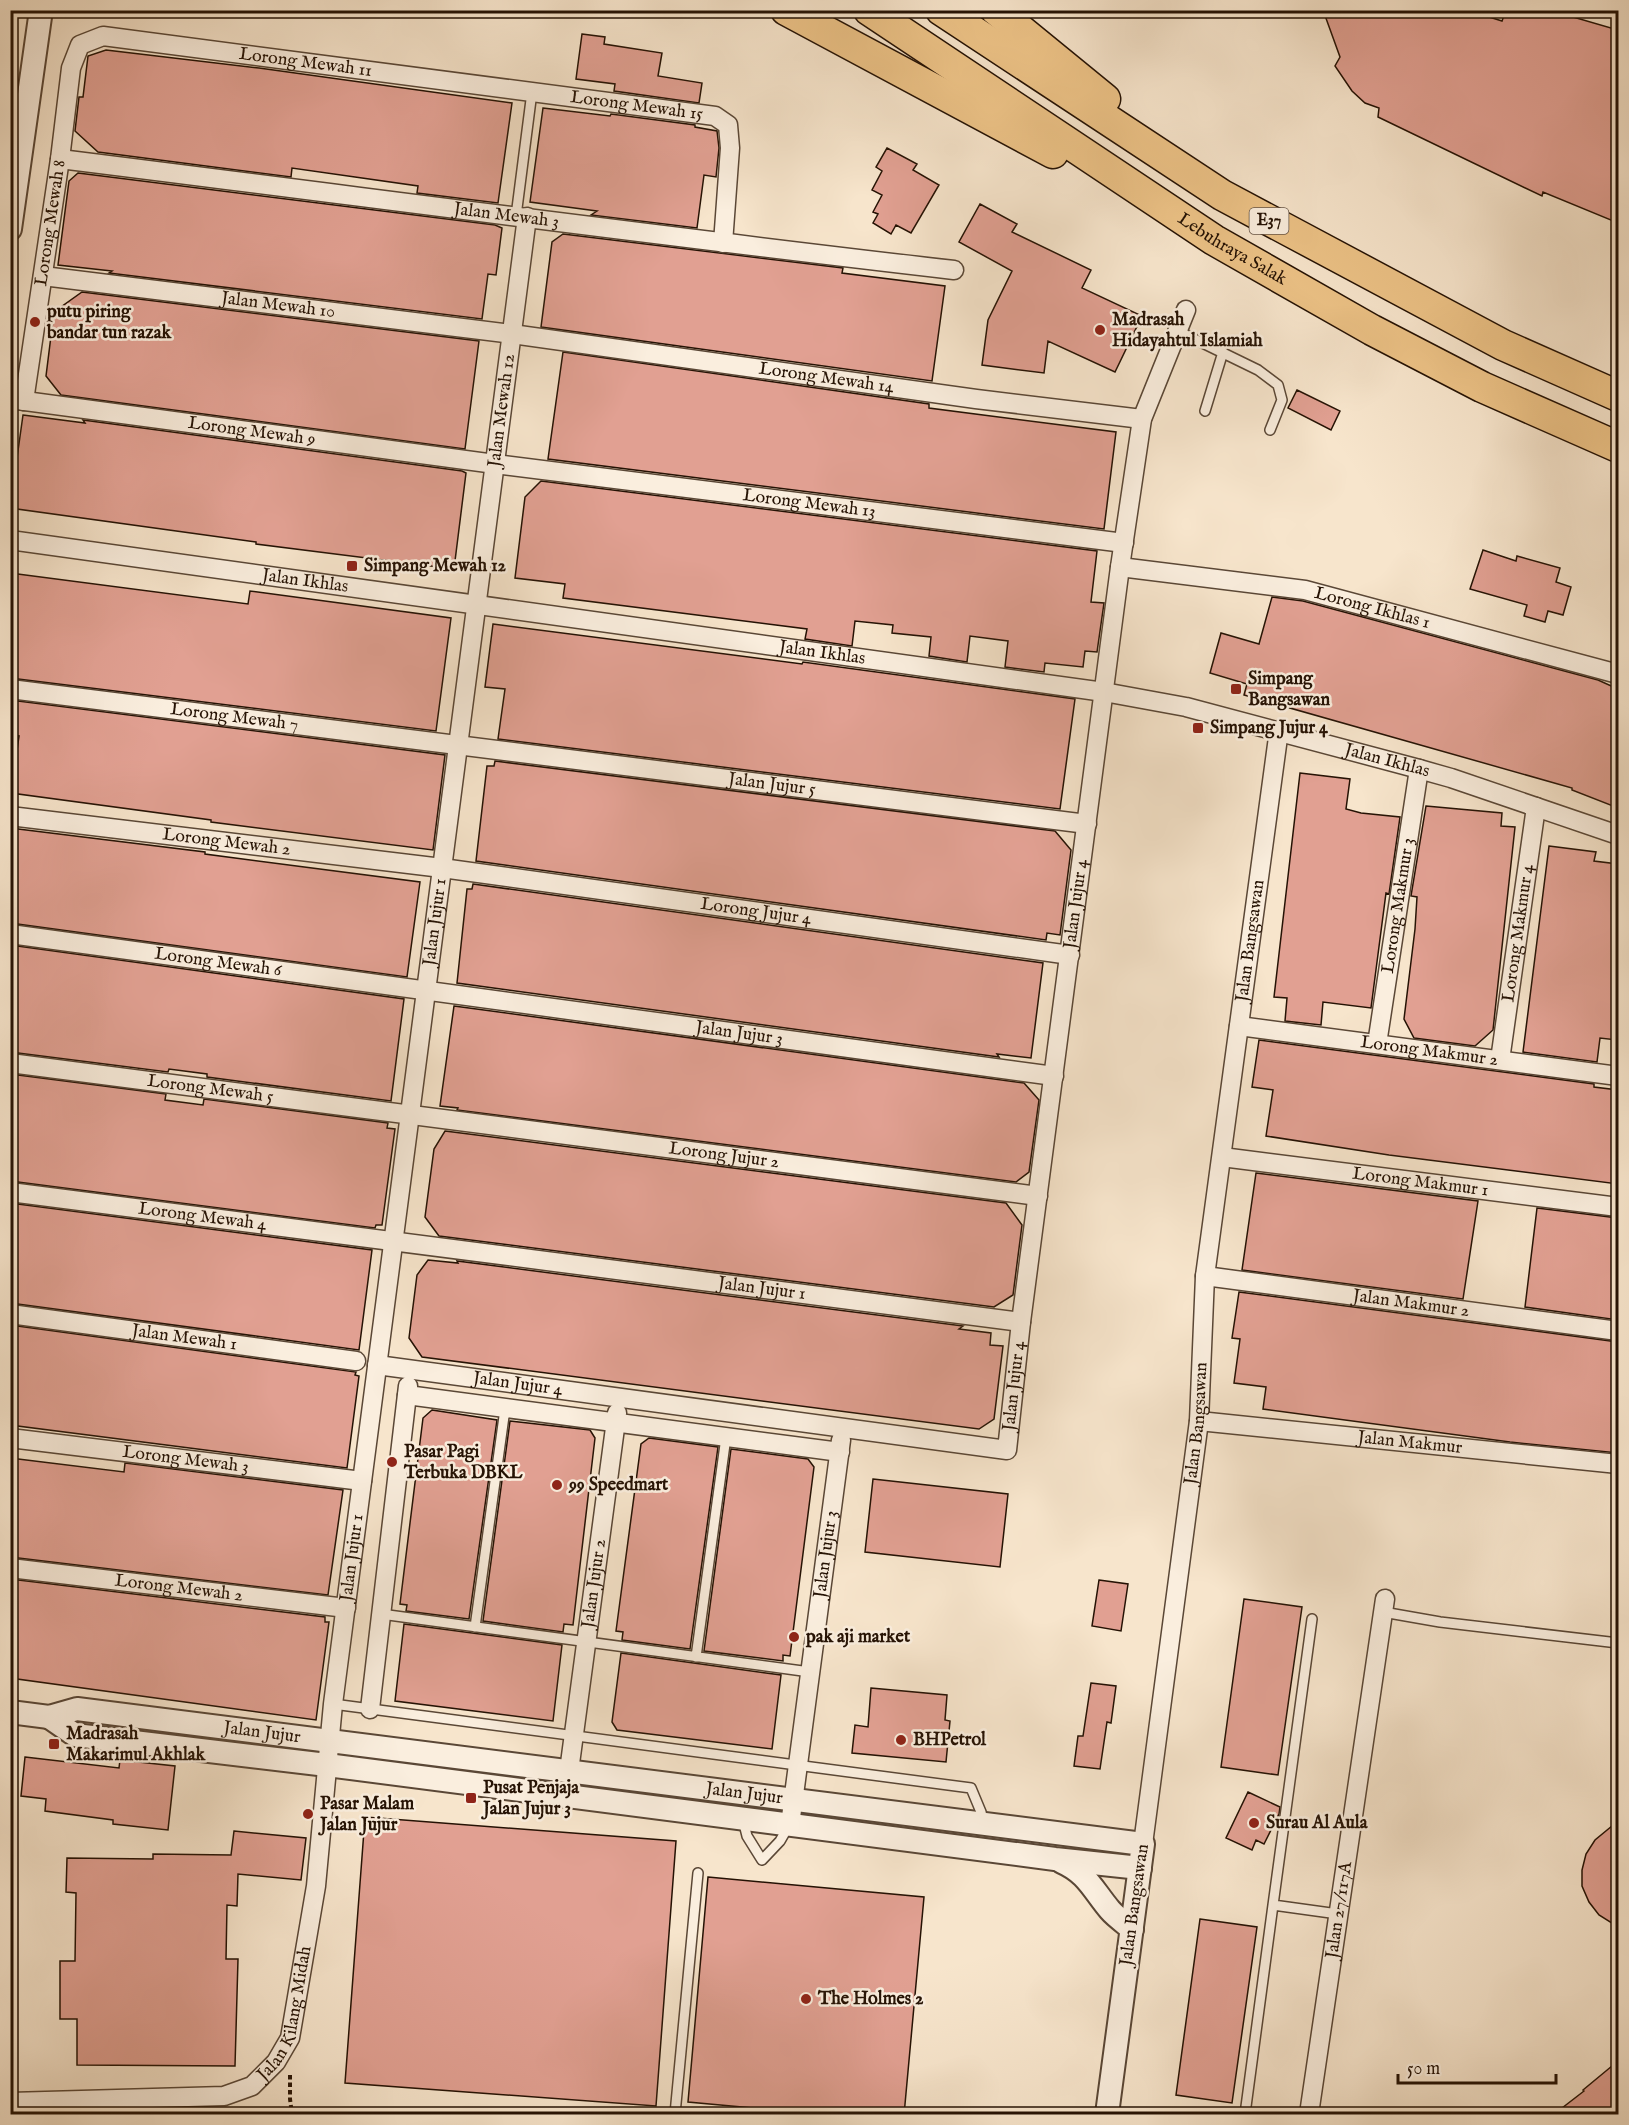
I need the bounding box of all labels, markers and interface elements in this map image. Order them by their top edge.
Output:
street label: Lorong Mewah 11 [238,42,373,83]
street label: Lorong Mewah 15 [569,86,705,126]
street label: Lorong Mewah 8 [30,158,71,288]
street label: Jalan Mewah 3 [450,197,560,234]
street label: Lebuhraya Salak [1173,207,1291,291]
road number: E37 [1250,208,1288,234]
street label: Jalan Mewah 10 [218,286,336,324]
place label: putu piring bandar tun razak [46,301,172,345]
place label: Madrasah Hidayahtul Islamiah [1112,309,1263,353]
marker: putu piring bandar tun razak [28,315,42,329]
marker: Madrasah Hidayahtul Islamiah [1093,323,1107,337]
street label: Jalan Mewah 12 [483,352,521,471]
street label: Lorong Mewah 14 [757,357,895,399]
street label: Lorong Mewah 9 [187,411,317,451]
street label: Lorong Mewah 13 [741,484,877,523]
place label: Simpang Mewah 12 [364,555,507,578]
marker: Simpang Mewah 12 [345,559,359,573]
street label: Jalan Ikhlas [259,563,350,598]
street label: Lorong Ikhlas 1 [1312,582,1433,635]
street label: Jalan Ikhlas [776,635,867,670]
place label: Simpang Bangsawan [1248,668,1331,712]
marker: Simpang Bangsawan [1229,682,1243,696]
street label: Lorong Mewah 7 [169,698,300,737]
place label: Simpang Jujur 4 [1210,717,1329,740]
marker: Simpang Jujur 4 [1191,721,1205,735]
street label: Jalan Ikhlas [1340,738,1432,783]
street label: Jalan Jujur 5 [725,767,818,801]
street label: Lorong Mewah 2 [161,823,292,861]
street label: Lorong Makmur 3 [1376,836,1420,975]
street label: Jalan Jujur 4 [1058,858,1093,952]
street label: Lorong Makmur 4 [1497,863,1539,1004]
street label: Jalan Jujur 1 [418,877,452,969]
street label: Jalan Bangsawan [1230,878,1270,1005]
street label: Lorong Jujur 4 [699,892,813,931]
street label: Lorong Mewah 6 [153,942,283,982]
street label: Jalan Jujur 3 [692,1016,784,1051]
street label: Lorong Makmur 2 [1359,1031,1500,1072]
street label: Lorong Mewah 5 [146,1069,275,1109]
street label: Lorong Jujur 2 [668,1137,781,1174]
street label: Lorong Makmur 1 [1351,1162,1490,1202]
street label: Lorong Mewah 4 [137,1197,268,1236]
street label: Jalan Jujur 1 [715,1271,807,1306]
street label: Jalan Makmur 2 [1349,1284,1471,1323]
street label: Jalan Mewah 1 [128,1319,238,1356]
street label: Jalan Jujur 4 [997,1340,1030,1434]
street label: Jalan Bangsawan [1179,1361,1213,1488]
street label: Jalan Jujur 4 [470,1366,564,1401]
street label: Jalan Makmur [1354,1426,1464,1459]
street label: Lorong Mewah 3 [121,1440,250,1479]
place label: Pasar Pagi Terbuka DBKL [403,1441,524,1485]
marker: Pasar Pagi Terbuka DBKL [385,1455,399,1469]
place label: 99 Speedmart [568,1474,669,1497]
marker: 99 Speedmart [550,1478,564,1492]
street label: Jalan Jujur 3 [808,1509,843,1601]
street label: Jalan Jujur 1 [335,1513,369,1605]
street label: Jalan Jujur 2 [576,1538,611,1632]
street label: Lorong Mewah 2 [113,1569,244,1607]
place label: pak aji market [805,1626,911,1649]
marker: pak aji market [787,1630,801,1644]
street label: Jalan Jujur [220,1716,302,1749]
place label: Madrasah Makarimul Akhlak [66,1723,207,1767]
place label: BHPetrol [913,1729,987,1752]
marker: BHPetrol [894,1733,908,1747]
marker: Madrasah Makarimul Akhlak [47,1737,61,1751]
place label: Pusat Penjaja Jalan Jujur 3 [481,1777,580,1821]
street label: Jalan Jujur [702,1777,784,1810]
marker: Pusat Penjaja Jalan Jujur 3 [464,1791,478,1805]
place label: Pasar Malam Jalan Jujur [318,1793,414,1837]
marker: Pasar Malam Jalan Jujur [301,1807,315,1821]
place label: Surau Al Aula [1266,1812,1369,1835]
marker: Surau Al Aula [1247,1816,1261,1830]
street label: Jalan Bangsawan [1115,1842,1155,1969]
street label: Jalan 27/117A [1320,1859,1358,1962]
street label: Jalan Kilang Midah [251,1944,317,2087]
place label: The Holmes 2 [817,1988,924,2011]
marker: The Holmes 2 [799,1992,813,2006]
scale bar [1398,2047,1556,2085]
text: 50 m [1407,2058,1440,2081]

